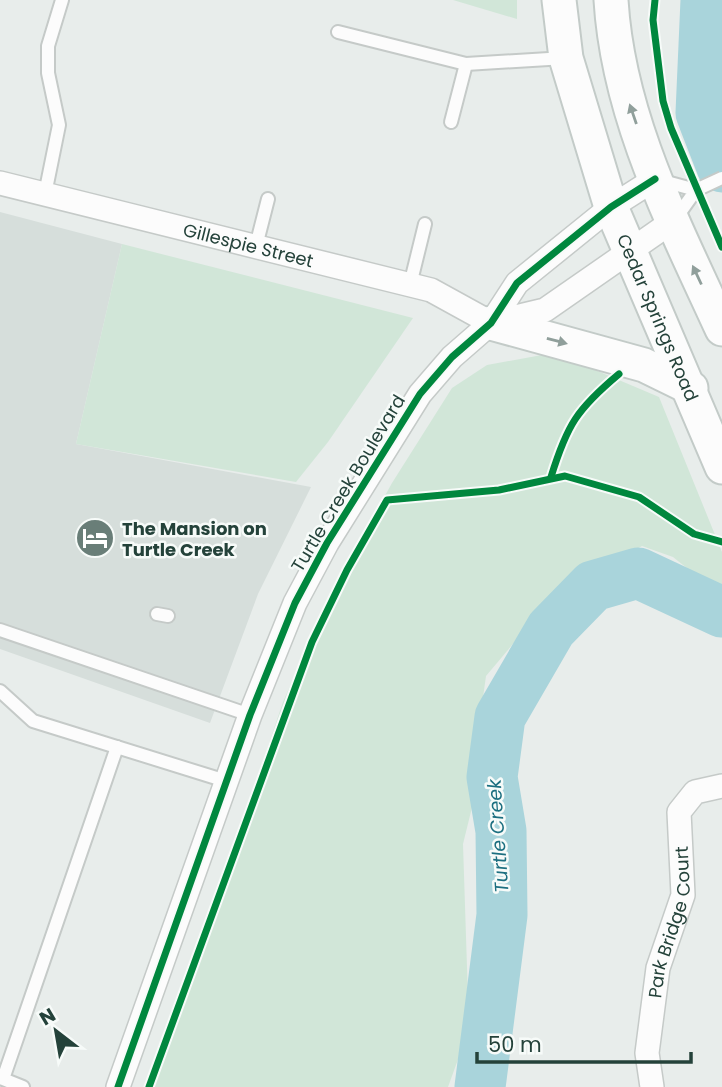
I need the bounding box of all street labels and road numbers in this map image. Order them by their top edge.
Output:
street label: Gillespie Street [181,216,316,273]
street label: Cedar Springs Road [611,230,705,405]
street label: Turtle Creek Boulevard [285,390,411,576]
street label: Park Bridge Court [642,846,696,1000]

